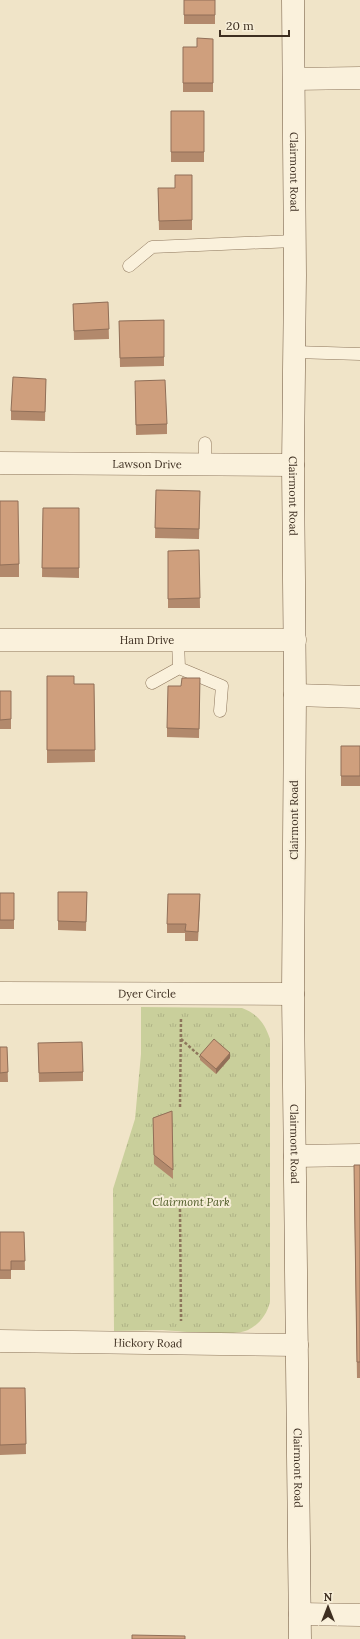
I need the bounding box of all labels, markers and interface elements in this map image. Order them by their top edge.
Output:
scale bar [220,12,289,38]
text: 20 m [226,18,254,33]
street label: Clairmont Road [287,132,302,212]
street label: Clairmont Road [286,456,301,536]
street label: Lawson Drive [112,457,182,471]
street label: Ham Drive [120,633,174,647]
street label: Clairmont Road [287,780,301,860]
street label: Dyer Circle [118,986,176,1001]
street label: Clairmont Road [287,1104,302,1184]
park label: Clairmont Park [152,1195,230,1209]
street label: Hickory Road [113,1336,183,1350]
street label: Clairmont Road [291,1428,306,1508]
north arrow [308,1587,348,1627]
text: N [324,1590,333,1604]

